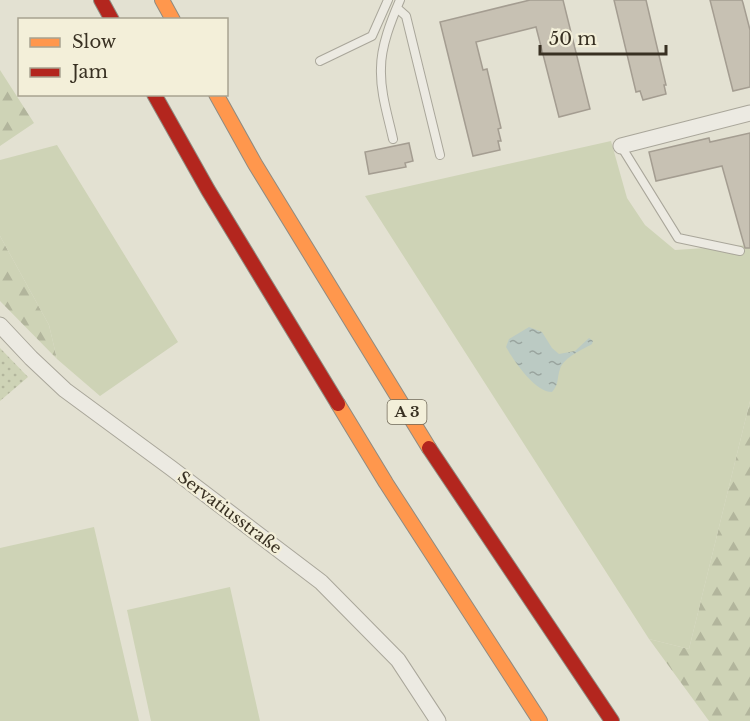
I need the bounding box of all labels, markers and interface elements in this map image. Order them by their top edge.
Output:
legend [18,18,228,96]
scale bar [540,18,666,56]
text: 50 m [549,28,597,50]
text: Slow [72,31,117,53]
text: Jam [70,61,108,83]
road number: A 3 [388,400,426,424]
street label: Servatiusstraße [174,466,286,558]

